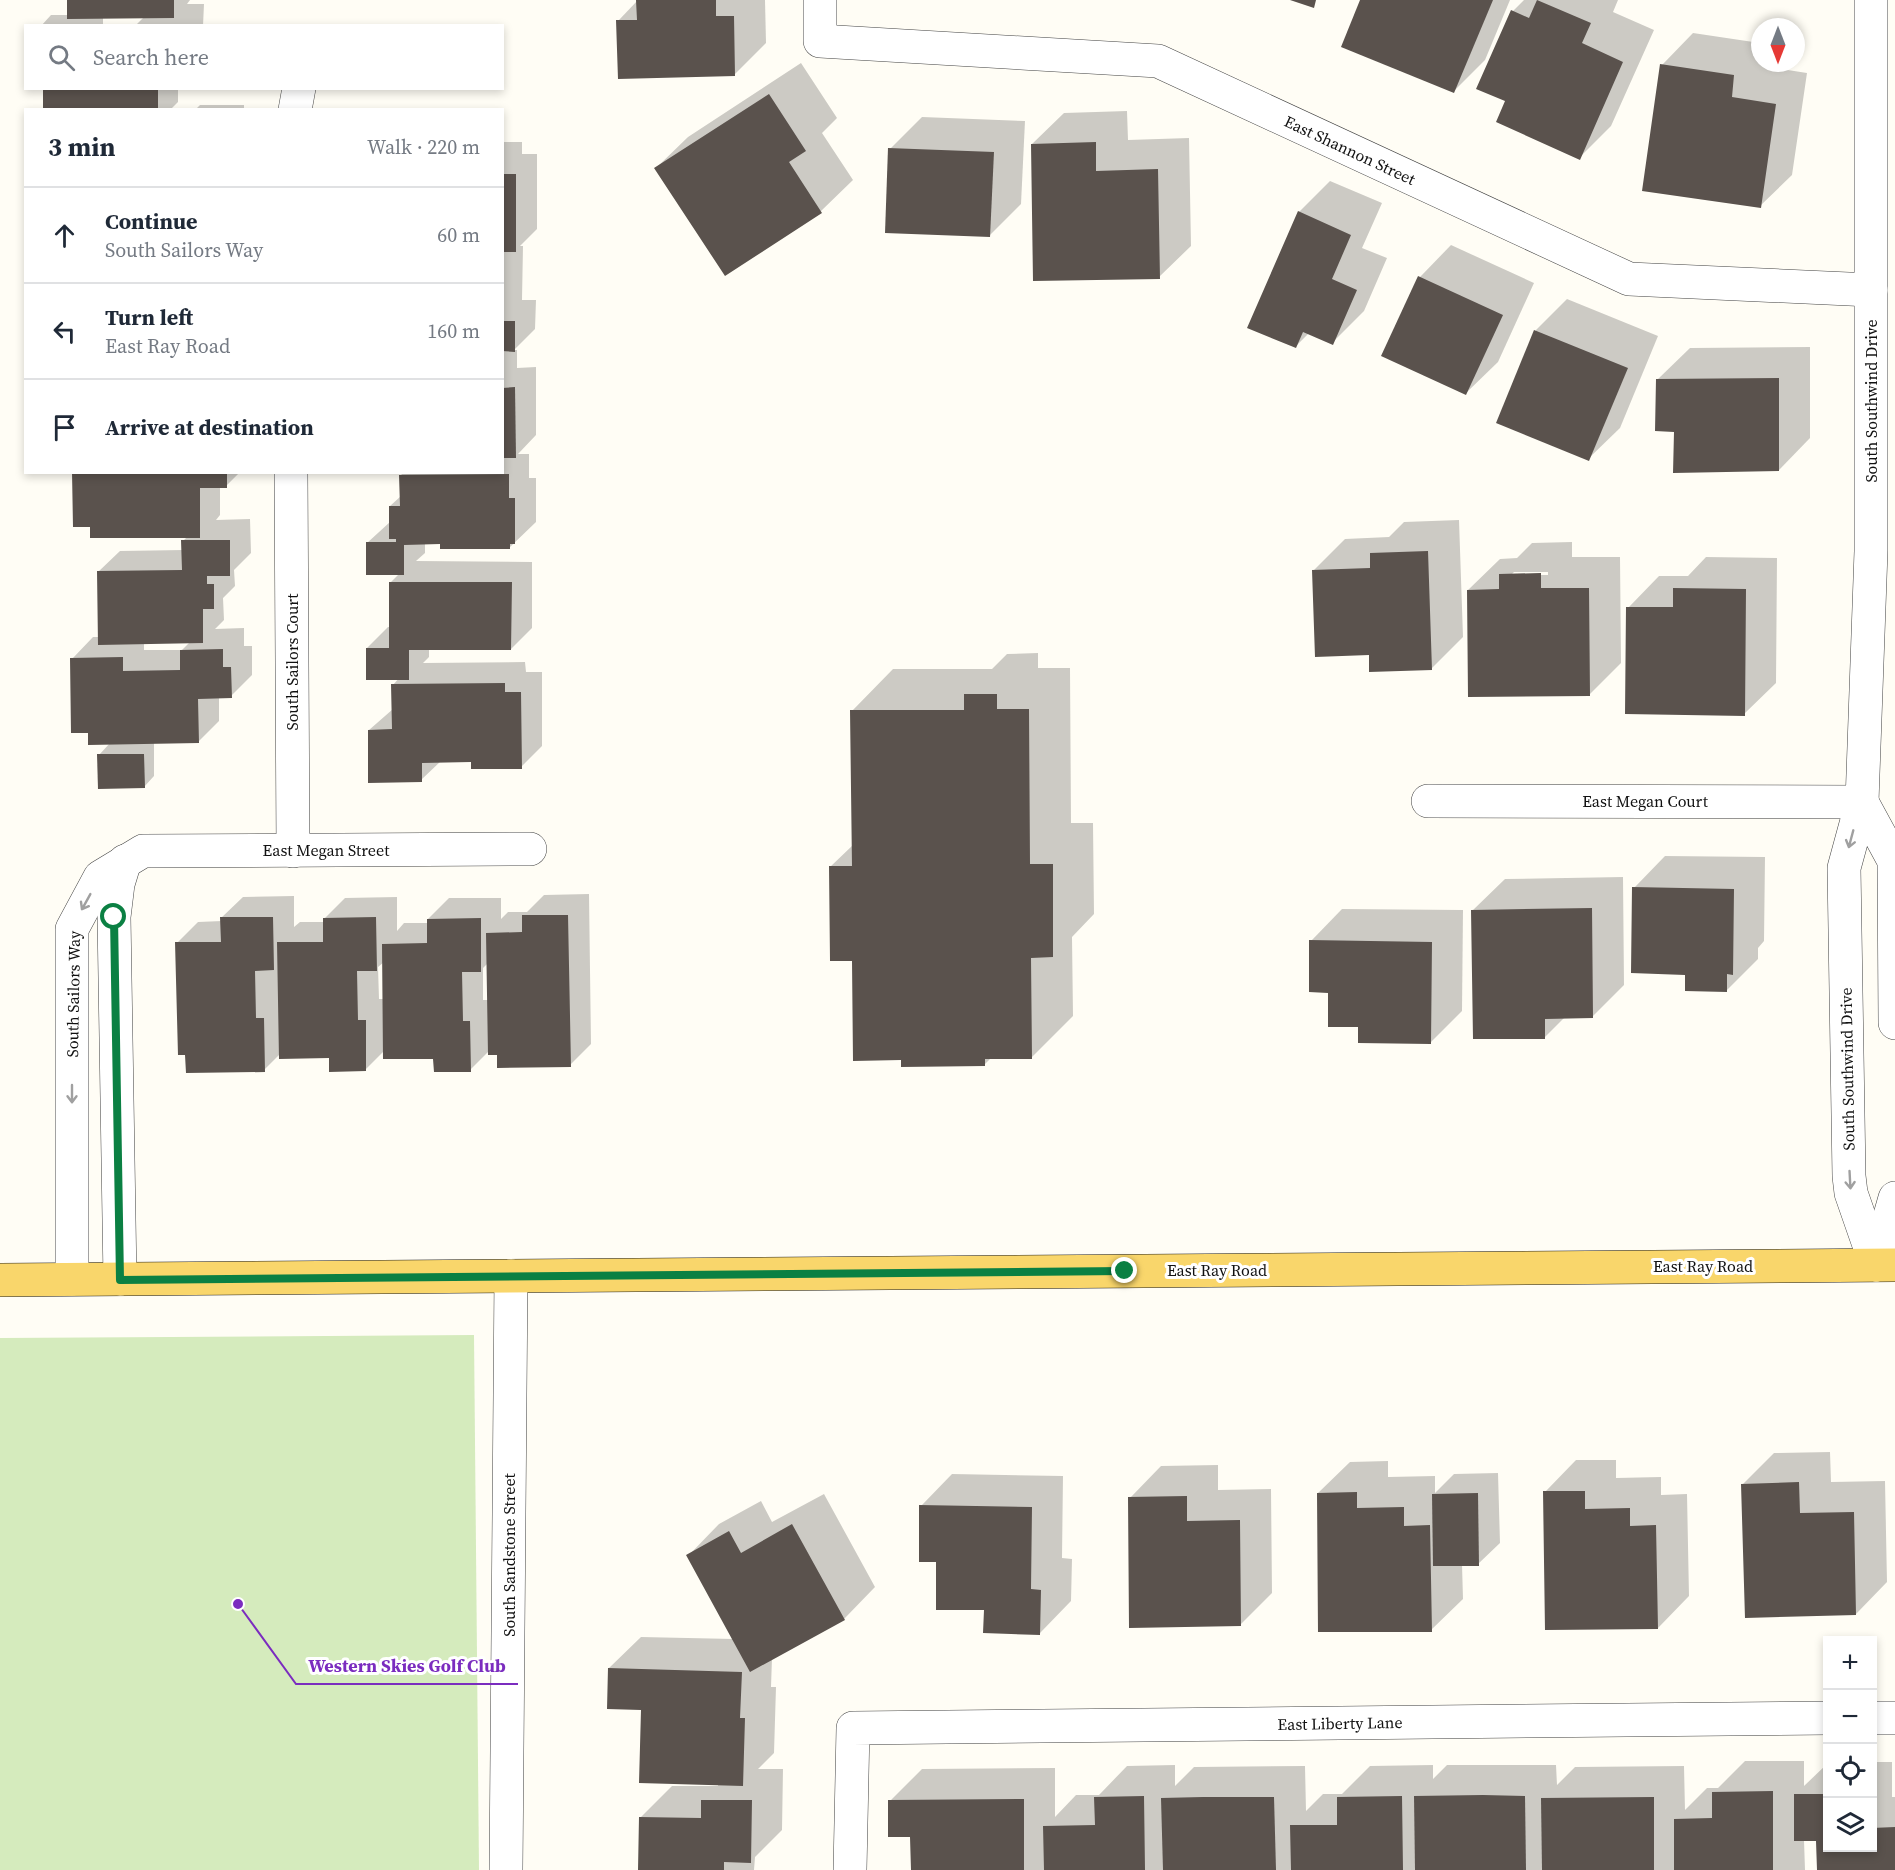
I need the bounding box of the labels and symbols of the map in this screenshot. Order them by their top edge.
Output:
north arrow [1751,18,1805,72]
street label: East Shannon Street [1281,110,1420,190]
street label: South Southwind Drive [1860,319,1882,483]
street label: South Sailors Court [281,593,303,730]
street label: East Megan Court [1582,790,1709,812]
one-way arrow [1845,829,1857,848]
street label: East Megan Street [263,839,390,861]
one-way arrow [80,893,91,911]
route start [100,903,126,929]
street label: South Sailors Way [61,930,85,1057]
street label: South Southwind Drive [1835,987,1859,1151]
one-way arrow [66,1084,78,1104]
one-way arrow [1844,1170,1855,1190]
street label: East Ray Road [1653,1255,1753,1277]
route end [1111,1257,1137,1283]
street label: East Ray Road [1167,1259,1267,1281]
street label: South Sandstone Street [498,1472,520,1637]
callout: Western Skies Golf Club [296,1648,518,1684]
text: Western Skies Golf Club [308,1653,506,1678]
street label: East Liberty Lane [1277,1711,1403,1735]

